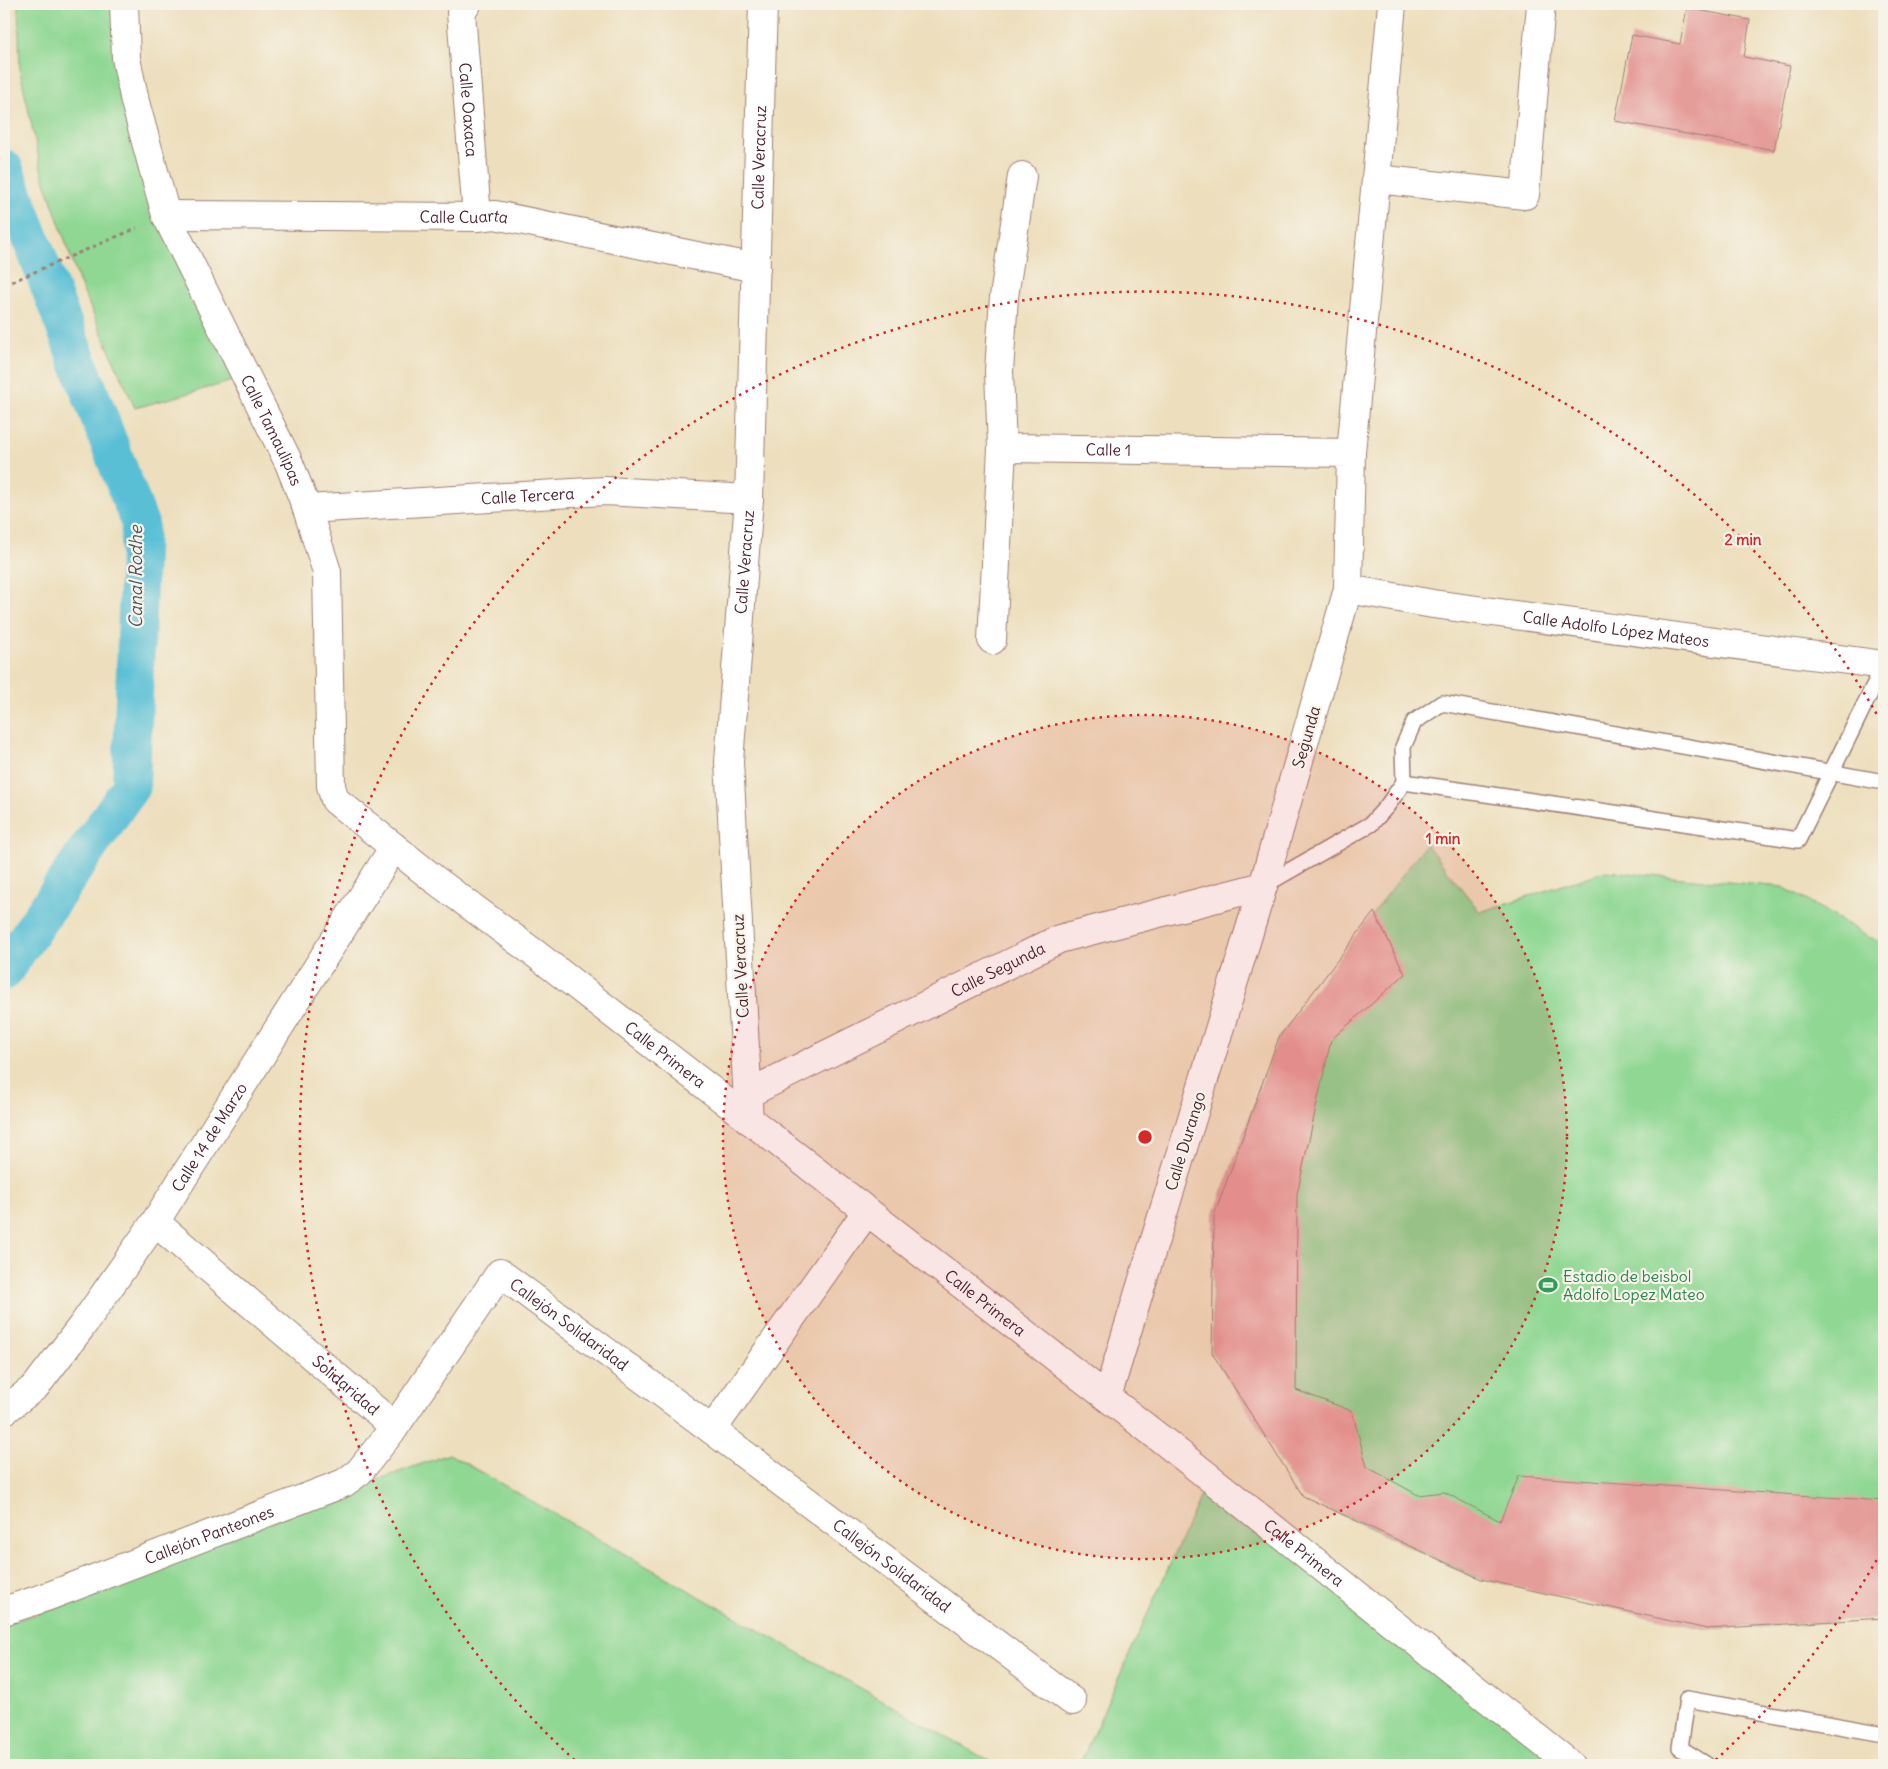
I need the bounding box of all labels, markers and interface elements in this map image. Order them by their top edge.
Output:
street label: Calle Oaxaca [455,62,482,158]
street label: Calle Veracruz [747,105,770,210]
street label: Calle Cuarta [419,205,510,227]
street label: Calle Tamaulipas [237,371,307,489]
street label: Calle 1 [1086,439,1131,460]
street label: Calle Tercera [480,483,575,508]
street label: Calle Veracruz [730,509,758,615]
water label: Canal Rodhe [124,524,147,629]
text: 2 min [1725,530,1762,549]
street label: Calle Adolfo López Mateos [1521,606,1711,651]
street label: Segunda [1288,704,1324,770]
text: 1 min [1426,829,1461,848]
street label: Calle Veracruz [727,913,753,1019]
street label: Calle Segunda [947,938,1048,1001]
street label: Calle Primera [621,1017,710,1092]
street label: Calle 14 de Marzo [167,1079,251,1195]
street label: Calle Durango [1160,1089,1210,1193]
centre of rings [1136,1128,1154,1146]
street label: Calle Primera [941,1265,1030,1340]
place label: Estadio de beisbol Adolfo Lopez Mateo [1563,1266,1705,1304]
street label: Callejón Solidaridad [506,1274,632,1375]
sports icon: Estadio de beisbol Adolfo Lopez Mateo [1537,1274,1559,1296]
street label: Solidaridad [308,1351,383,1419]
street label: Callejón Panteones [142,1501,277,1568]
street label: Callejón Solidaridad [829,1515,955,1616]
street label: Calle Primera [1260,1515,1348,1591]

